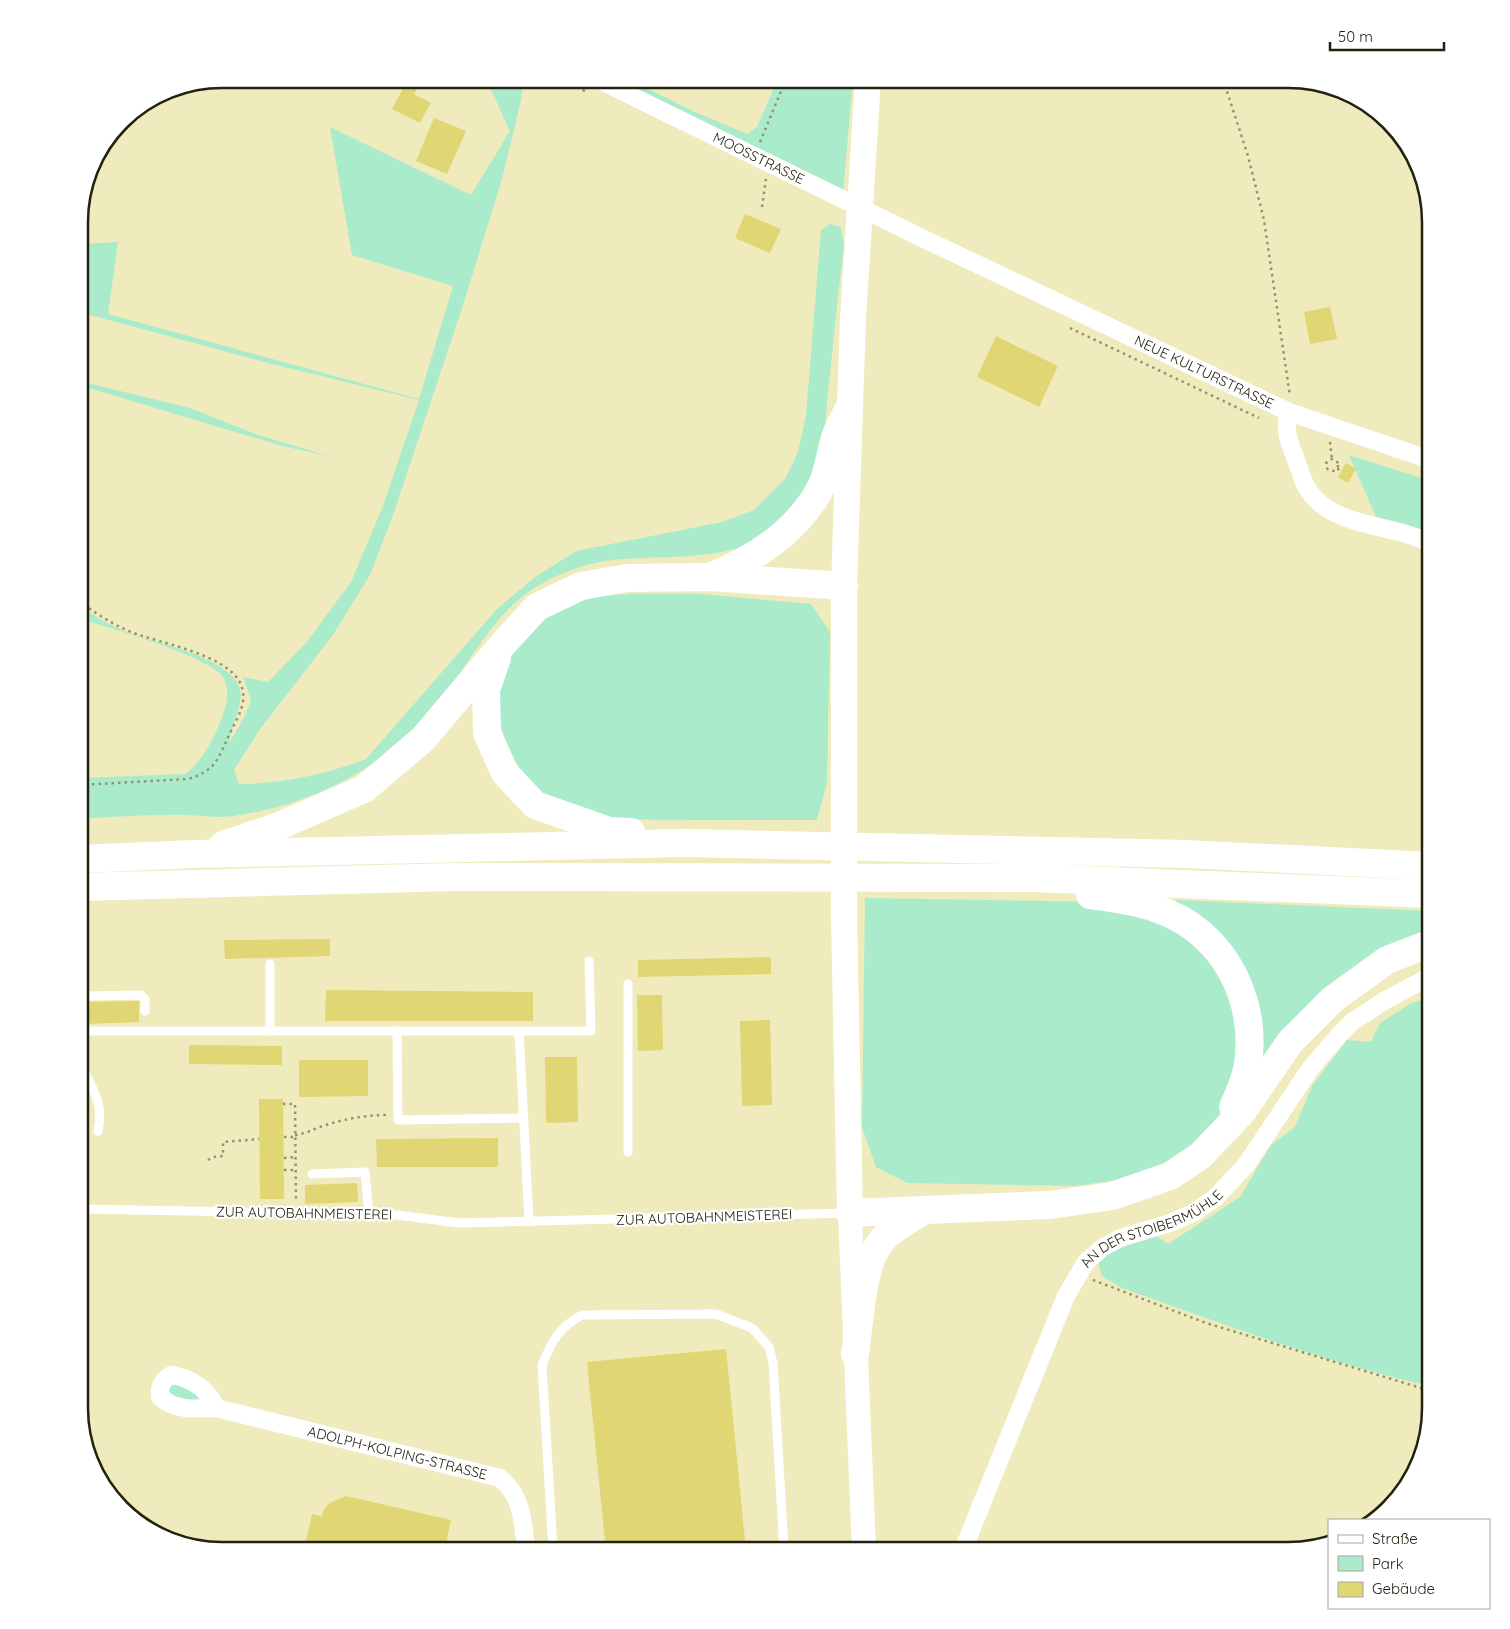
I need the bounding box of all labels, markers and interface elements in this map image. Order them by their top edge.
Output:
scale bar [1330,20,1444,52]
text: 50 m [1338,27,1373,46]
street label: MOOSSTRASSE [710,128,807,188]
street label: NEUE KULTURSTRASSE [1132,331,1277,412]
street label: AN DER STOIBERMÜHLE [1076,1186,1227,1271]
street label: ZUR AUTOBAHNMEISTEREI [216,1202,392,1224]
street label: ZUR AUTOBAHNMEISTEREI [615,1205,793,1229]
street label: ADOLPH-KOLPING-STRASSE [306,1422,489,1483]
legend [1328,1519,1490,1609]
text: Straße [1372,1529,1418,1548]
text: Park [1372,1554,1404,1573]
text: Gebäude [1372,1579,1435,1598]

